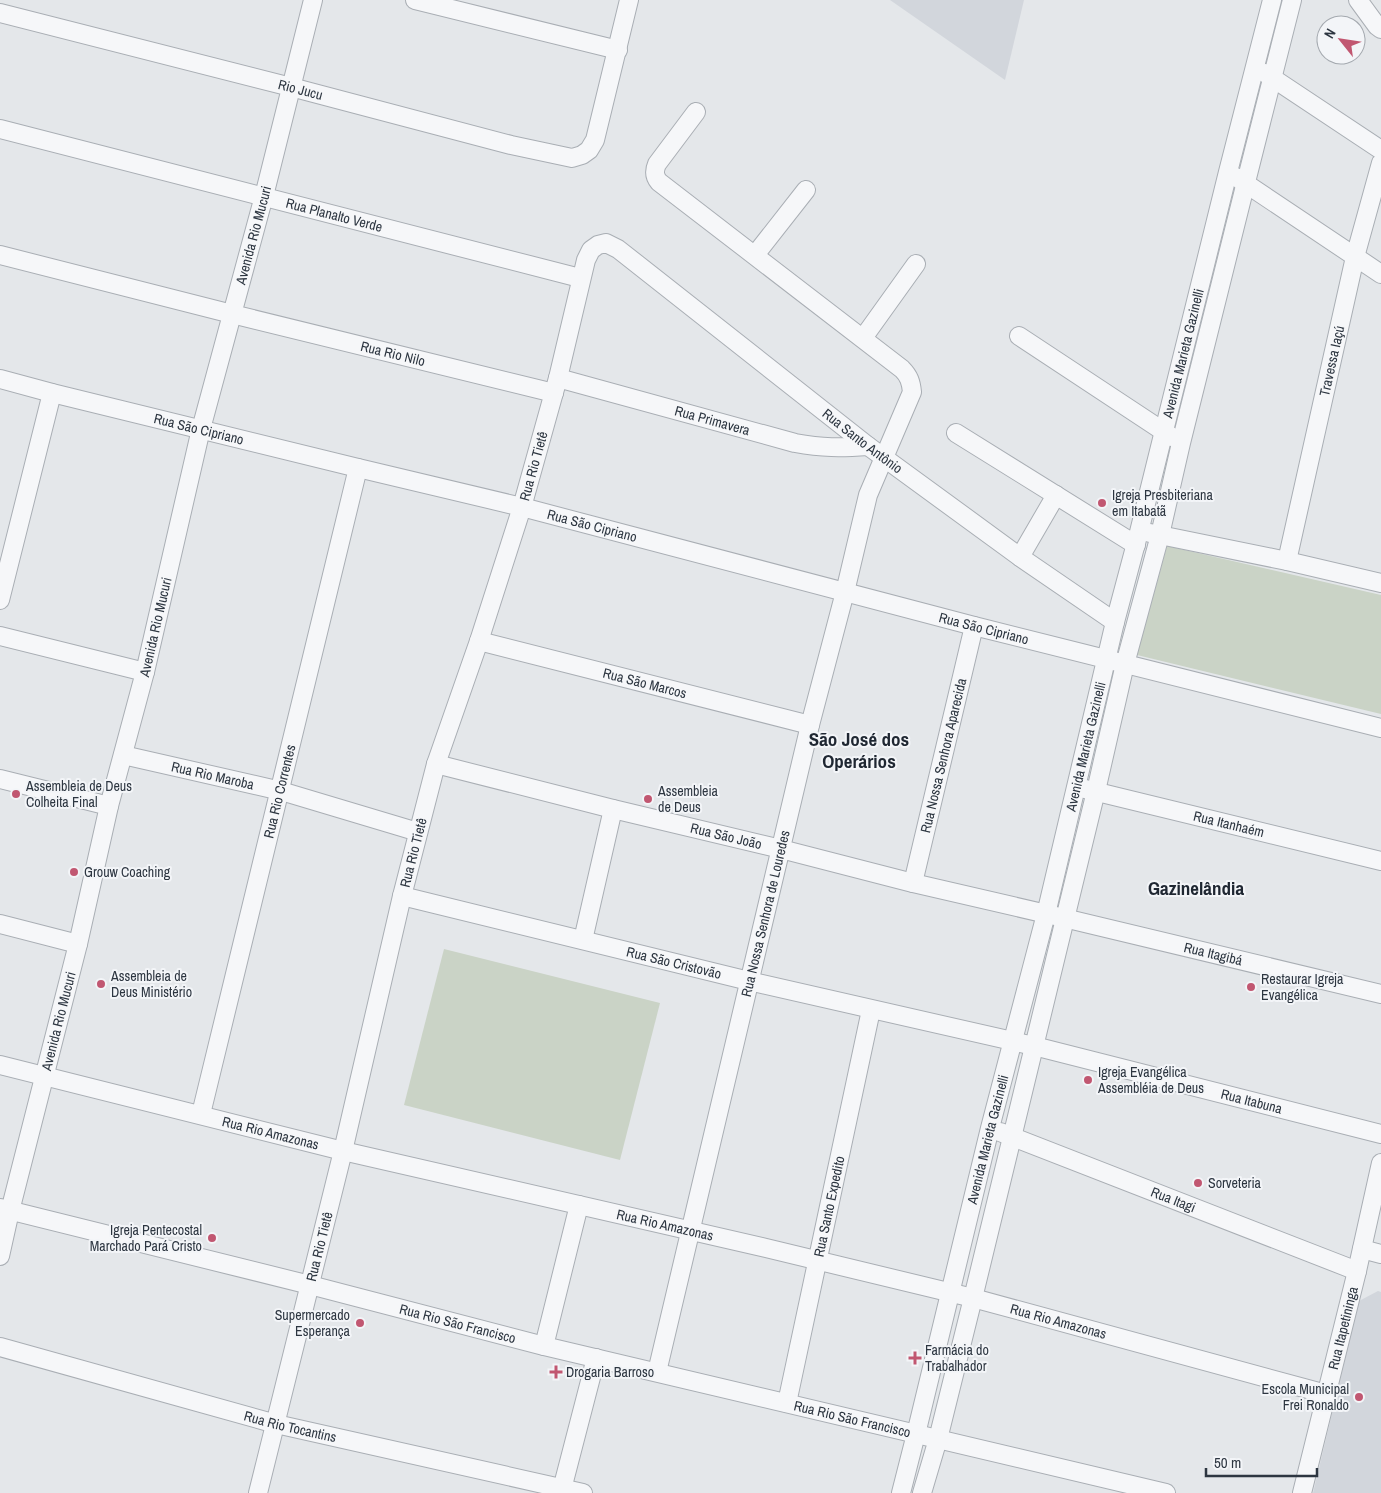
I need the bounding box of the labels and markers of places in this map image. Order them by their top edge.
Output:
place label: Igreja Presbiteriana em Itabatã [1112,486,1213,520]
marker: Igreja Presbiteriana em Itabatã [1096,497,1108,509]
place label: Assembleia de Deus Colheita Final [25,777,132,811]
place label: Assembleia de Deus [657,782,719,816]
marker: Assembleia de Deus Colheita Final [10,788,22,800]
marker: Assembleia de Deus [642,793,654,805]
place label: Grouw Coaching [84,863,171,881]
marker: Grouw Coaching [68,866,80,878]
place label: Assembleia de Deus Ministério [110,967,192,1001]
place label: Restaurar Igreja Evangélica [1261,970,1344,1004]
marker: Assembleia de Deus Ministério [95,978,107,990]
marker: Restaurar Igreja Evangélica [1245,981,1257,993]
place label: Igreja Evangélica Assembléia de Deus [1097,1063,1204,1097]
marker: Igreja Evangélica Assembléia de Deus [1082,1074,1094,1086]
place label: Sorveteria [1208,1174,1262,1192]
marker: Sorveteria [1192,1177,1204,1189]
place label: Igreja Pentecostal Marchado Pará Cristo [90,1221,202,1255]
marker: Igreja Pentecostal Marchado Pará Cristo [206,1232,218,1244]
place label: Supermercado Esperança [275,1306,351,1340]
marker: Supermercado Esperança [354,1317,366,1329]
place label: Farmácia do Trabalhador [925,1341,989,1375]
marker: Farmácia do Trabalhador [909,1352,921,1364]
place label: Drogaria Barroso [566,1363,654,1381]
marker: Drogaria Barroso [550,1366,562,1378]
place label: Escola Municipal Frei Ronaldo [1262,1380,1349,1414]
marker: Escola Municipal Frei Ronaldo [1353,1391,1365,1403]

